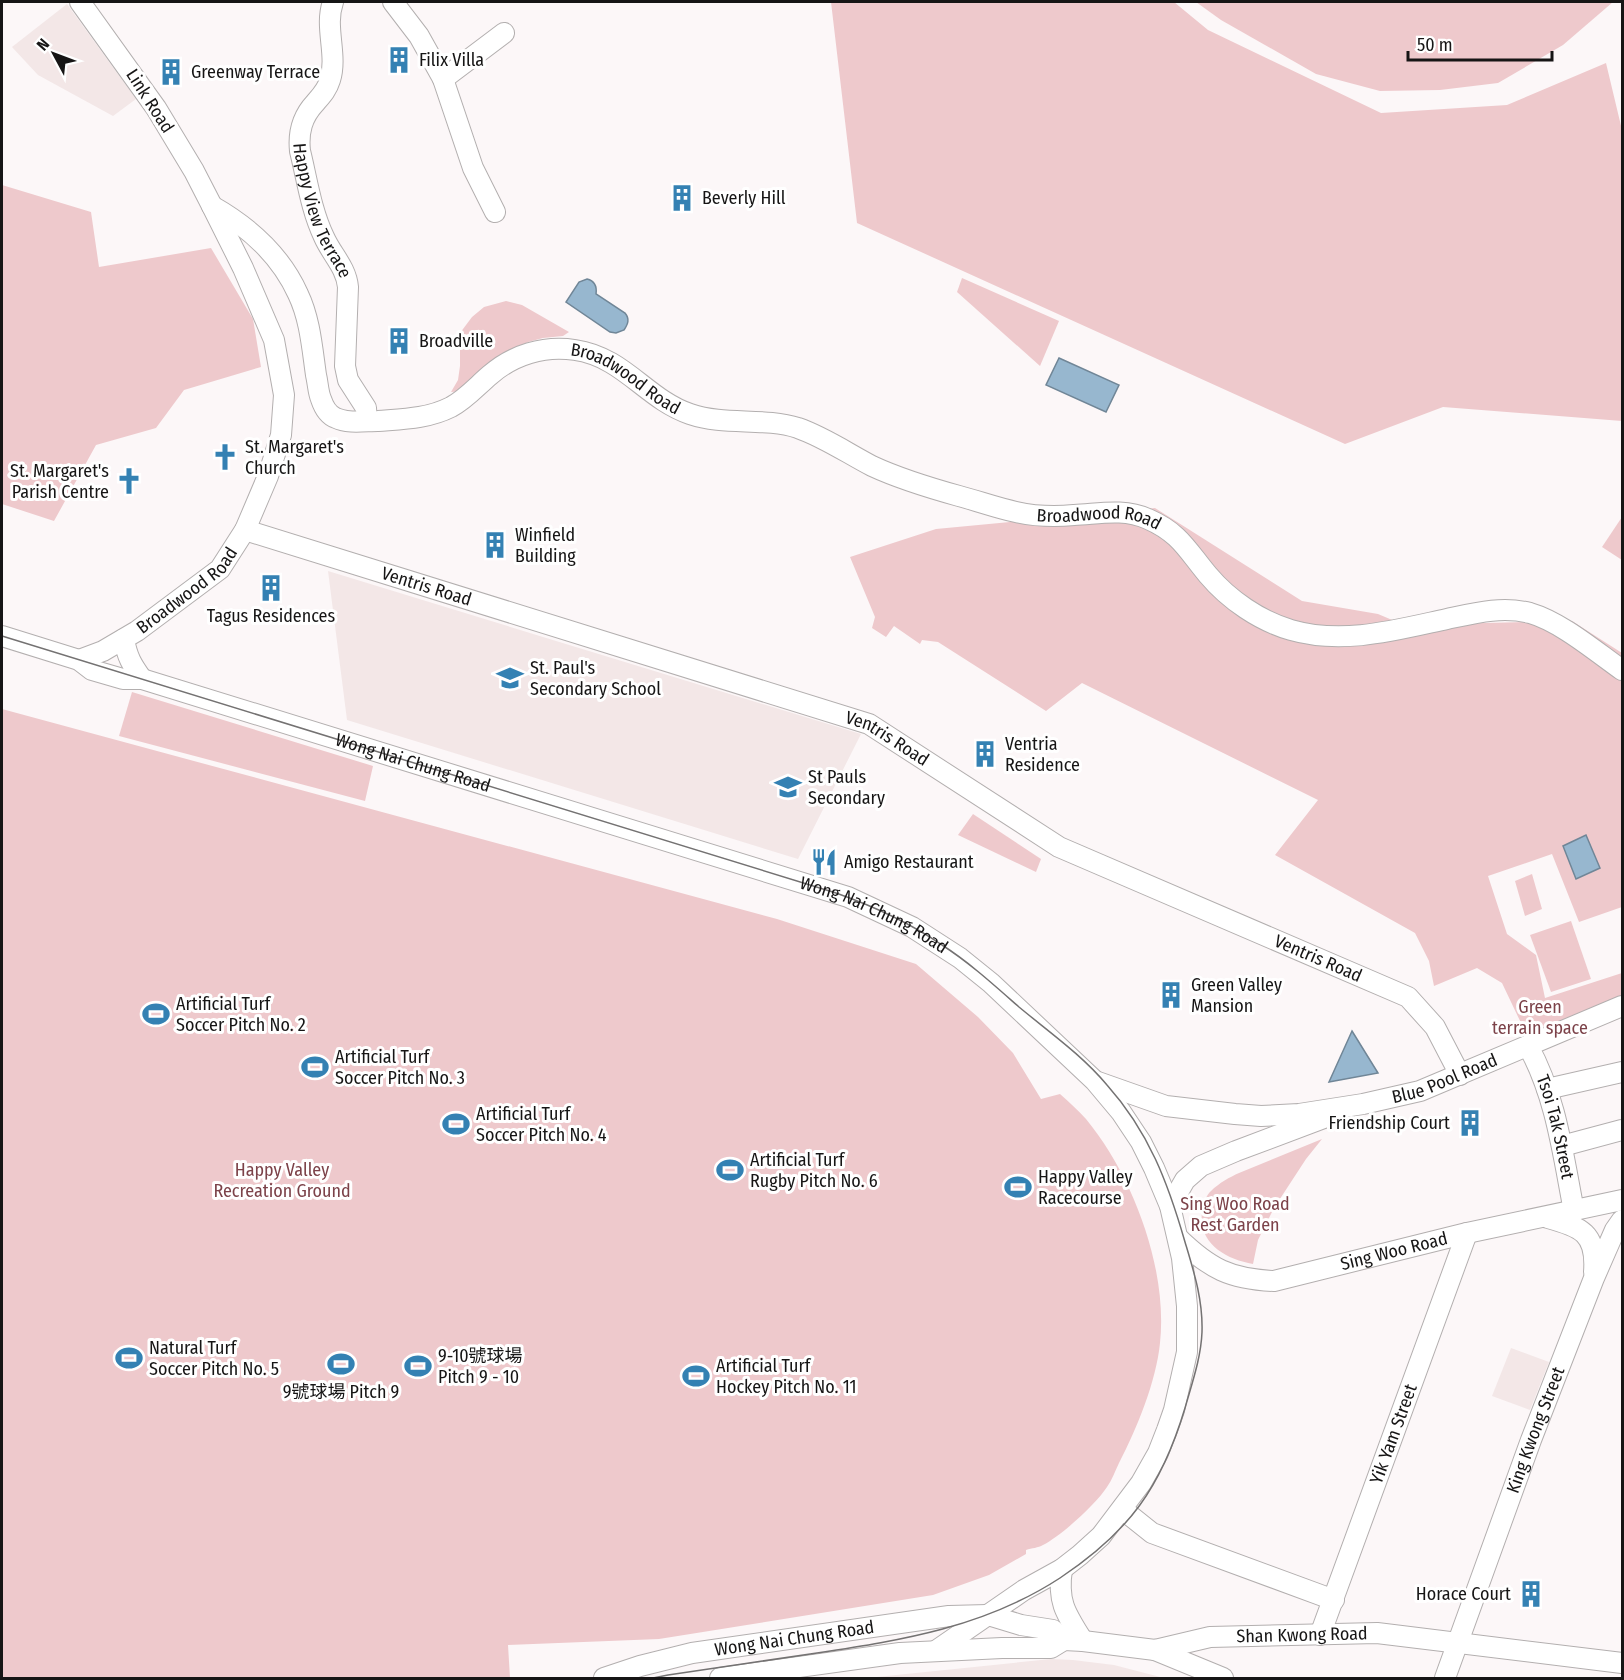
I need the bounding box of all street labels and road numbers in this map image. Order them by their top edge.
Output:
street label: Link Road [121,65,179,137]
street label: Happy View Terrace [288,142,356,281]
street label: Broadwood Road [569,338,684,419]
street label: Broadwood Road [1036,501,1165,535]
street label: Broadwood Road [132,543,242,638]
street label: Ventris Road [379,562,474,611]
street label: Ventris Road [843,706,933,771]
street label: Wong Nai Chung Road [333,728,493,797]
street label: Wong Nai Chung Road [797,872,952,958]
street label: Ventris Road [1271,930,1365,987]
street label: Blue Pool Road [1390,1049,1501,1108]
street label: Tsoi Tak Street [1532,1072,1579,1181]
street label: Sing Woo Road [1338,1227,1450,1275]
street label: King Kwong Street [1502,1363,1569,1496]
street label: Yik Yam Street [1365,1381,1422,1487]
street label: Wong Nai Chung Road [713,1616,876,1661]
street label: Shan Kwong Road [1236,1622,1368,1647]

